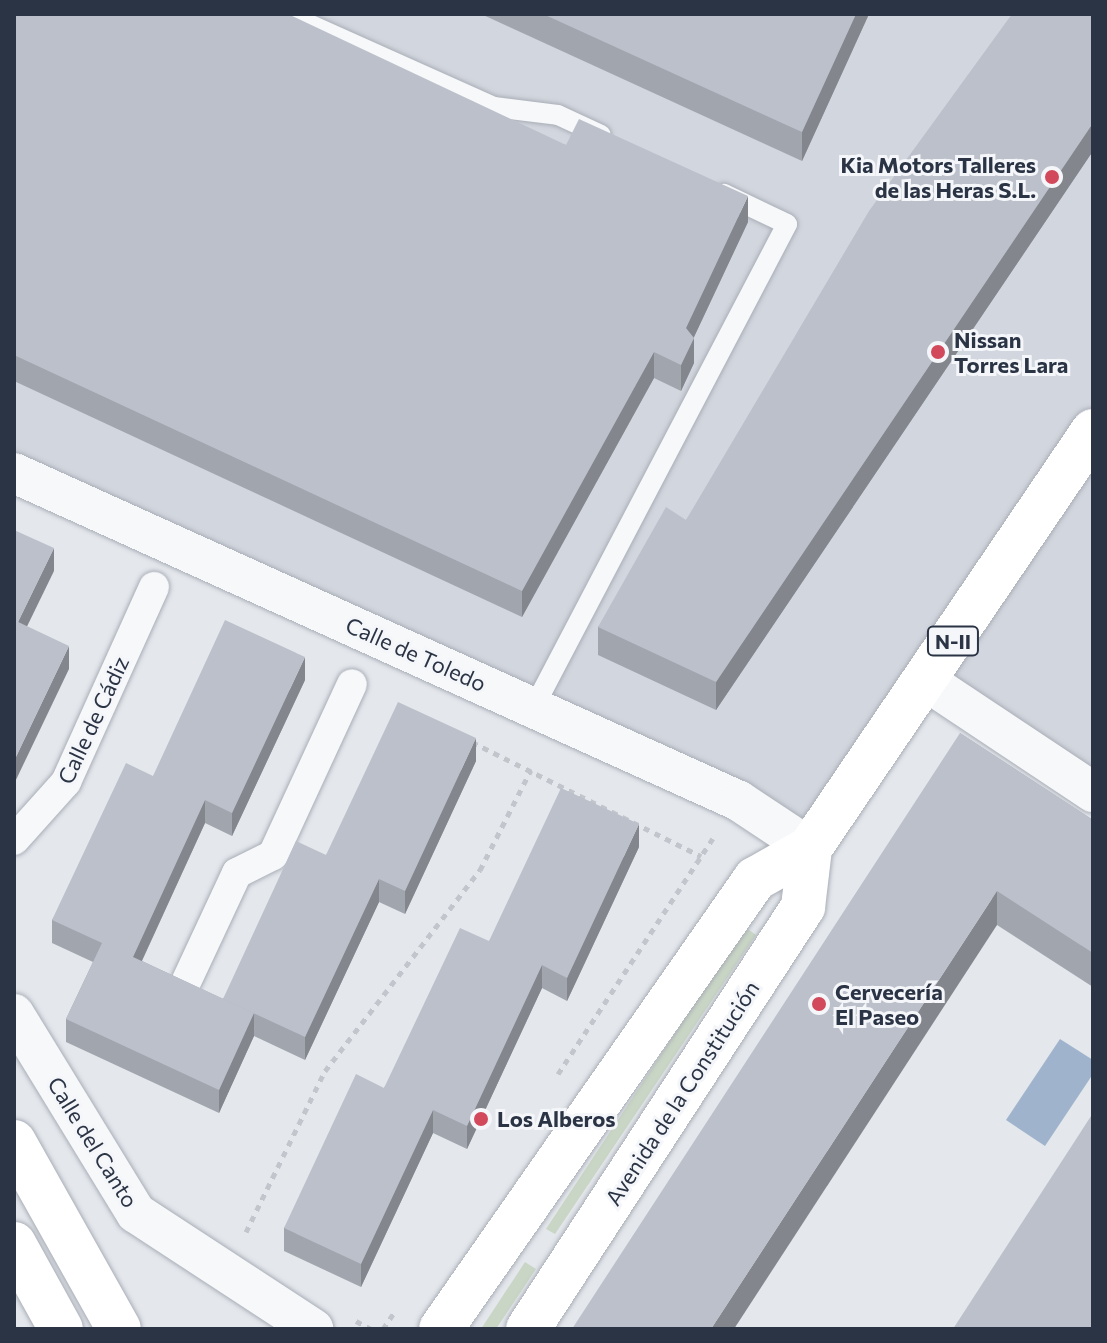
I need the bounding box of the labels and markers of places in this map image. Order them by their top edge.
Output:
place label: Kia Motors Talleres de las Heras S.L. [841,151,1036,202]
marker: Kia Motors Talleres de las Heras S.L. [1043,168,1061,186]
place label: Nissan Torres Lara [954,326,1068,378]
marker: Nissan Torres Lara [929,343,947,361]
place label: Cervecería El Paseo [835,978,943,1030]
marker: Cervecería El Paseo [810,995,828,1013]
place label: Los Alberos [497,1106,616,1132]
marker: Los Alberos [472,1110,490,1128]

